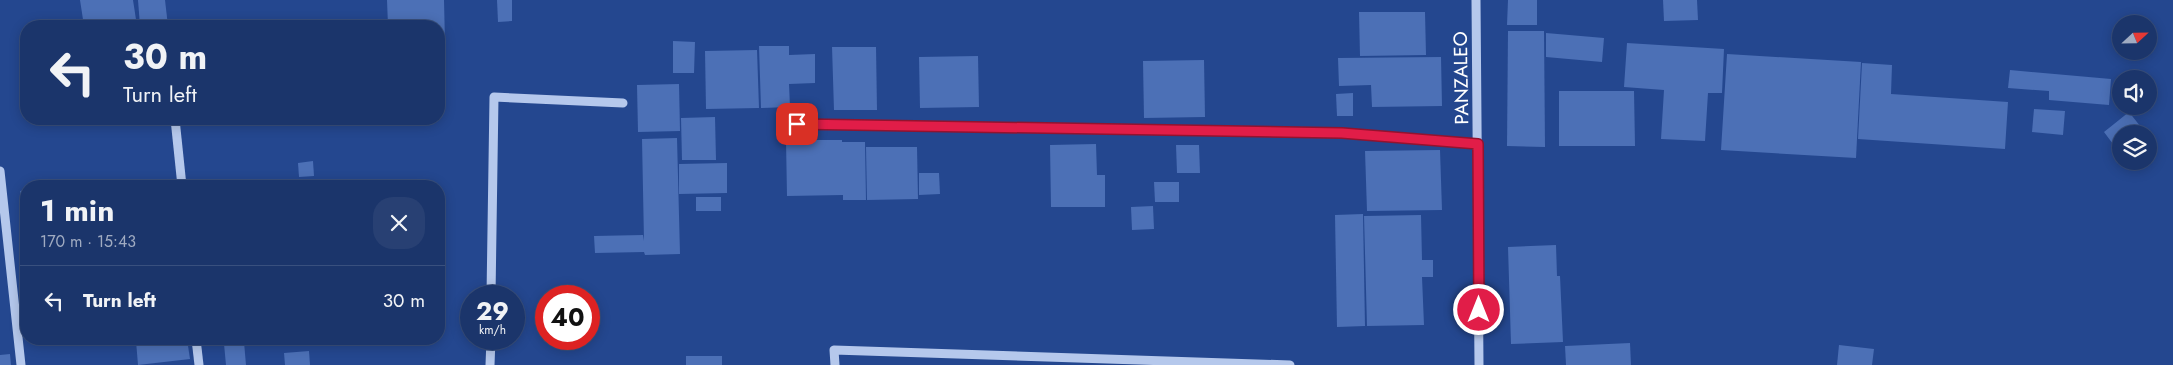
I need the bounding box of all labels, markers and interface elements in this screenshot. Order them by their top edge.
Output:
north arrow [2112,15,2158,60]
map controls [2112,15,2157,170]
street label: PANZALEO [1447,31,1475,125]
text: 30 m [123,32,207,82]
icon: left [40,40,105,105]
button: sound [2112,70,2157,115]
text: Turn left [123,78,197,110]
pin [776,103,818,145]
icon: arrive [783,110,811,138]
button: layers [2112,125,2157,170]
text: 1 min [40,189,114,232]
button: close [373,197,425,249]
text: 170 m · 15:43 [40,230,136,253]
position arrow [1452,283,1504,335]
speed limit sign: 40 [535,285,600,350]
icon: left [40,287,68,315]
text: Turn left [83,287,156,314]
text: 30 m [383,287,425,314]
text: 29 [476,293,509,329]
text: km/h [479,321,506,339]

